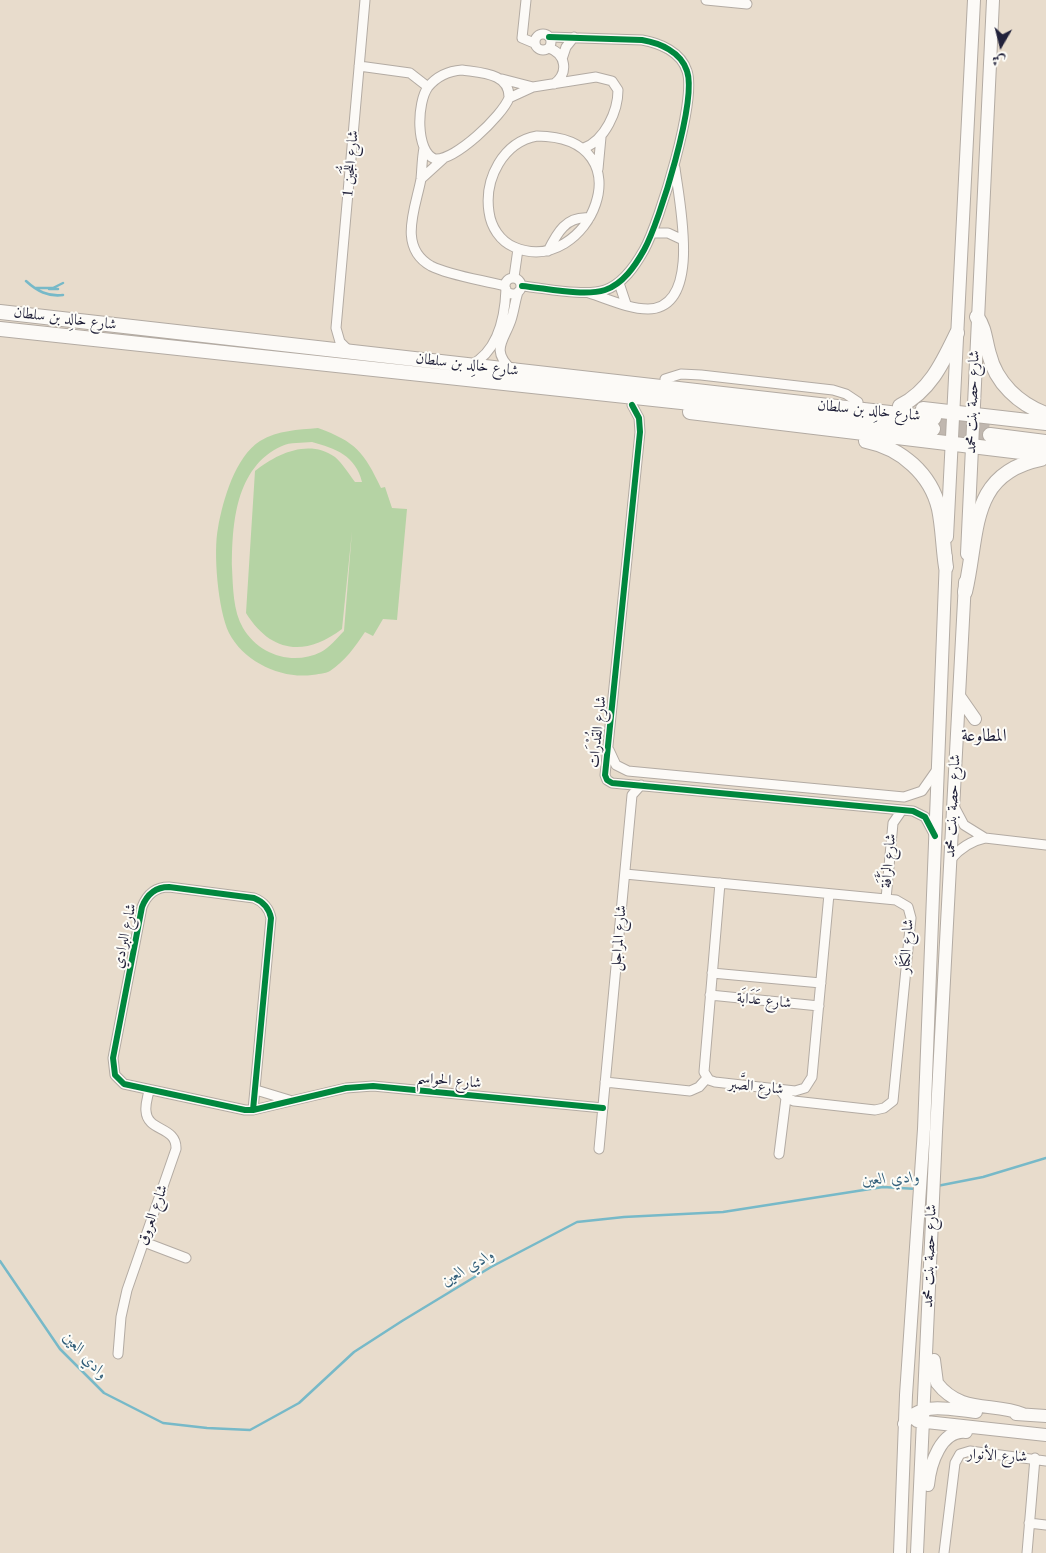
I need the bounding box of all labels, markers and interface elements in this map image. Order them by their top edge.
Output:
north arrow [976,20,1026,70]
text: ش [991,52,1007,68]
street label: شارع اللُّجَين 1 [339,130,363,198]
street label: شارع خالِد بن سلطان [13,304,117,334]
street label: شارع خالِد بن سلطان [415,350,519,380]
street label: شارع حصة بنت محمد [962,350,984,454]
street label: شارع خالِد بن سلطان [817,397,921,425]
street label: شارع القُدْرَات [585,695,611,769]
district label: المطاوعة [961,725,1007,747]
street label: شارع حصة بنت محمد [941,754,965,858]
street label: شارع الرَأَفَة [878,833,900,889]
street label: شارع البرادي [109,902,141,970]
street label: شارع المراجل [607,904,631,972]
street label: شارع الكَنَار [896,918,918,974]
street label: شارع عَدَابَة [736,989,792,1013]
street label: شارع الحواسم [416,1069,482,1093]
street label: شارع الصَّبر [728,1075,784,1099]
water label: وادي العين [862,1168,920,1190]
street label: شارع العروق [134,1182,172,1248]
street label: شارع حصة بنت محمد [919,1204,941,1308]
water label: وادي العين [438,1245,498,1291]
water label: وادي العين [58,1328,112,1384]
street label: شارع الأنوار [966,1445,1028,1467]

